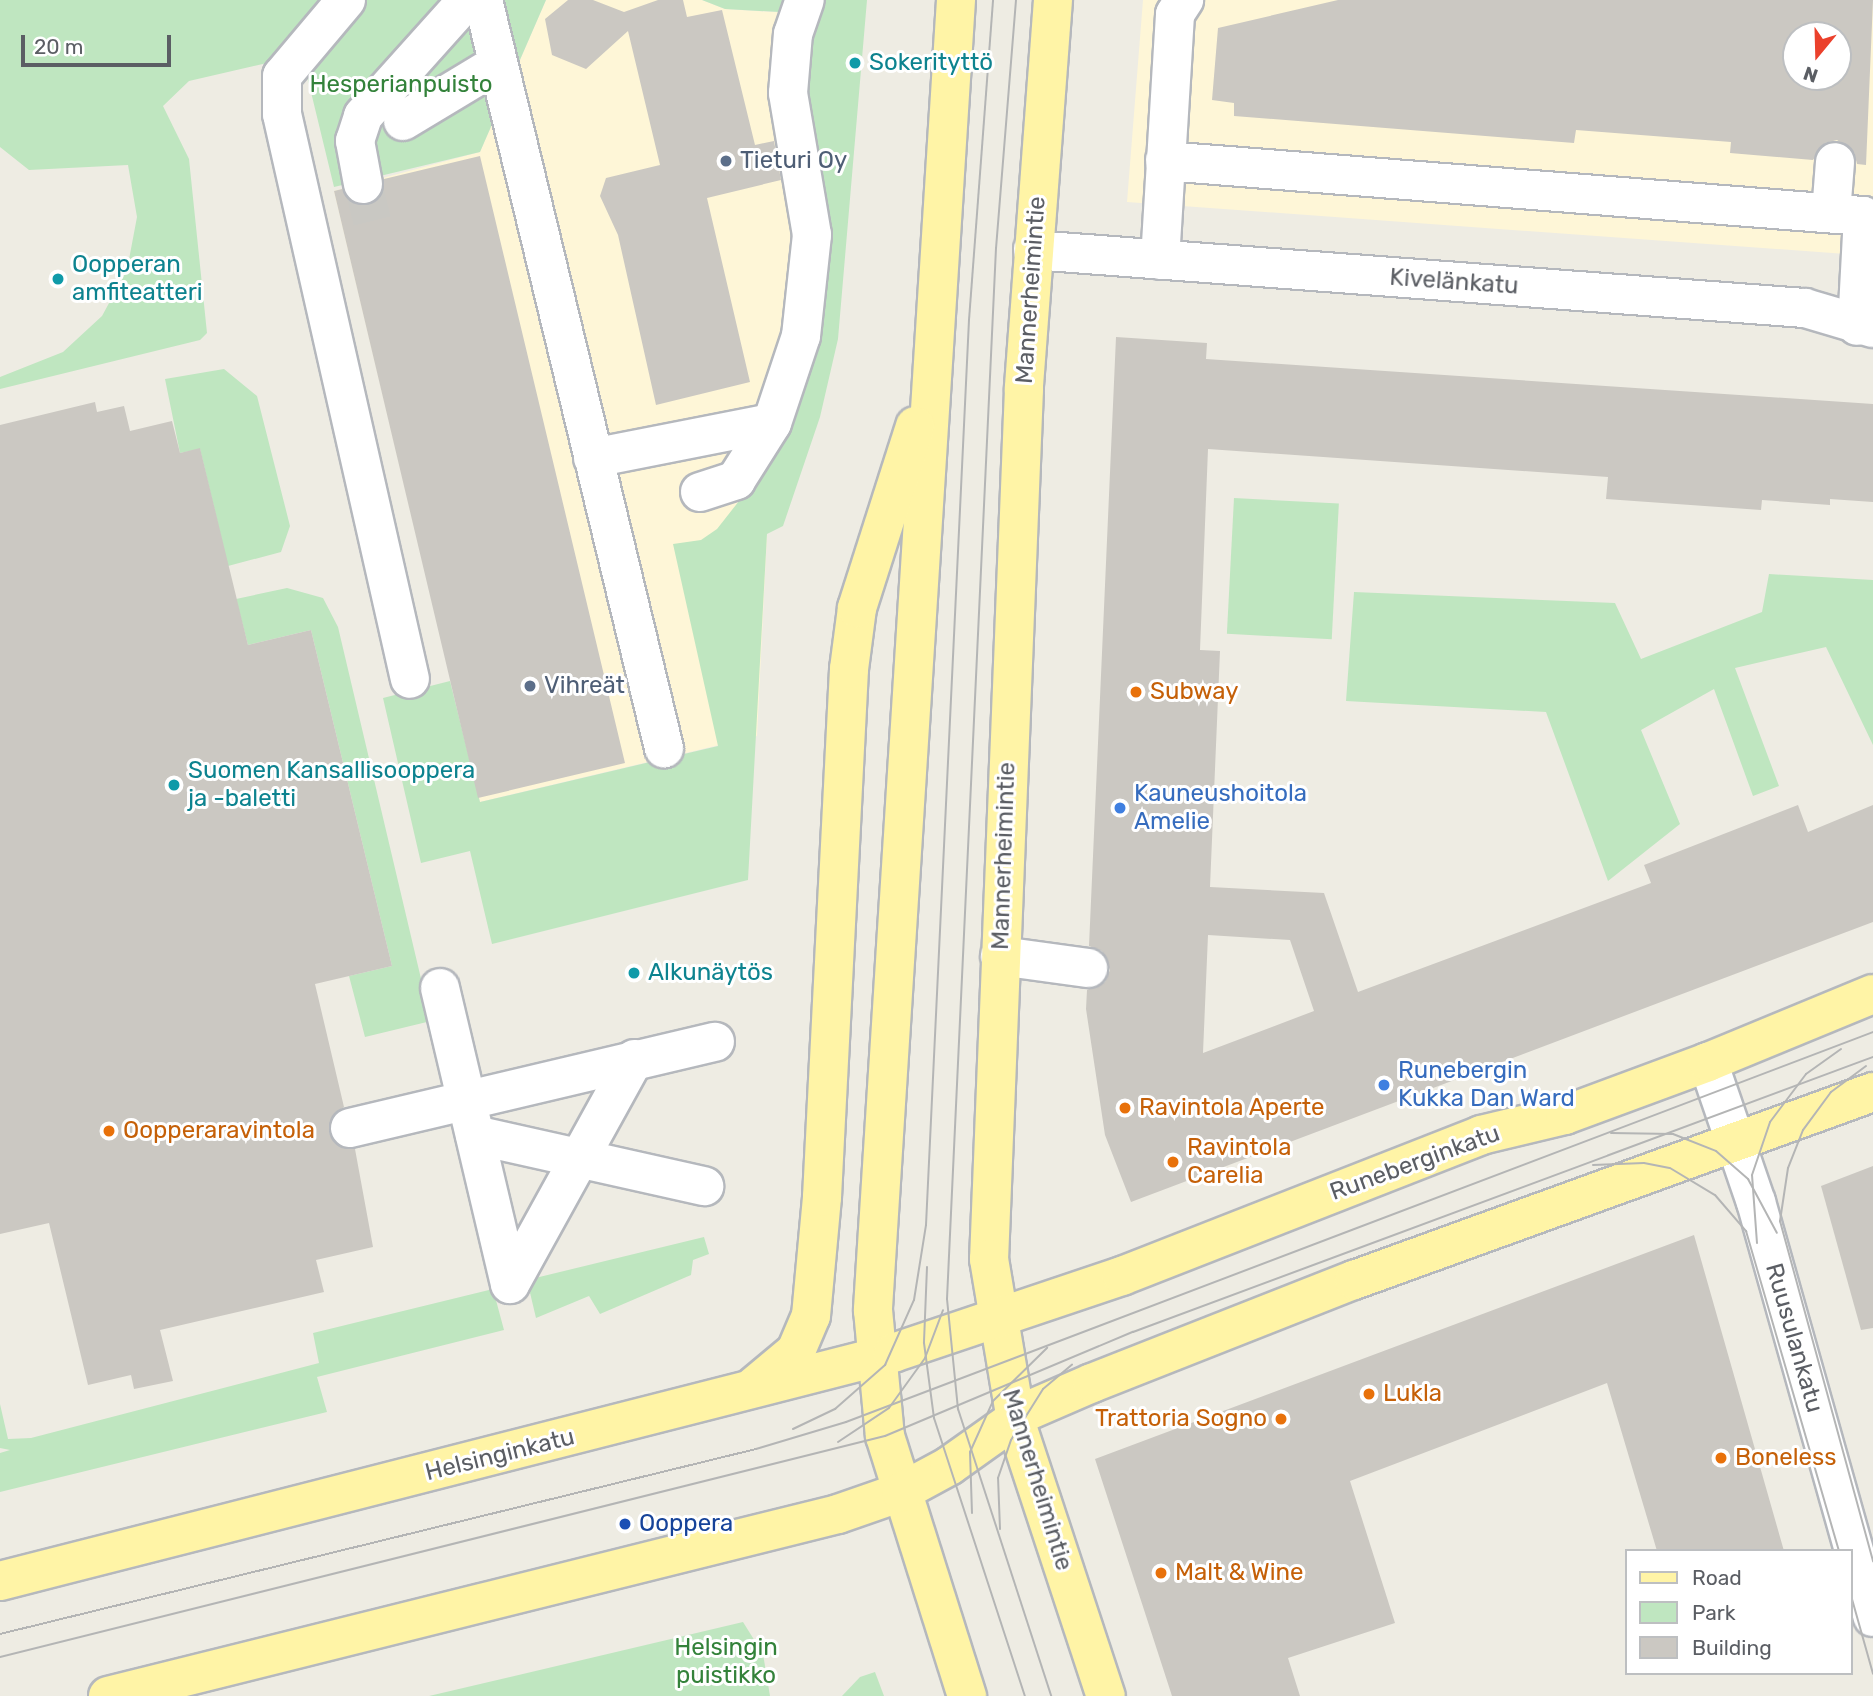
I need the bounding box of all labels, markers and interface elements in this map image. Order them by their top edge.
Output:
scale bar [24,21,175,65]
north arrow [1782,21,1852,91]
text: 20 m [34,34,83,59]
place label: Sokerityttö [869,49,993,77]
marker: Sokerityttö [847,55,863,71]
text: N [1800,61,1821,88]
park label: Hesperianpuisto [309,71,493,99]
place label: Tieturi Oy [740,147,847,175]
marker: Tieturi Oy [718,153,734,169]
street label: Mannerheimintie [1010,195,1052,385]
place label: Oopperan amfiteatteri [72,251,203,307]
street label: Kivelänkatu [1389,263,1519,301]
marker: Oopperan amfiteatteri [50,271,66,287]
place label: Vihreät [544,672,625,700]
marker: Vihreät [522,678,538,694]
place label: Subway [1150,678,1238,706]
marker: Subway [1128,684,1144,700]
place label: Suomen Kansallisooppera ja -baletti [188,757,475,813]
street label: Mannerheimintie [986,762,1022,950]
marker: Suomen Kansallisooppera ja -baletti [166,777,182,793]
place label: Kauneushoitola Amelie [1134,780,1307,836]
marker: Kauneushoitola Amelie [1112,800,1128,816]
place label: Alkunäytös [648,959,773,987]
marker: Alkunäytös [626,965,642,981]
place label: Runebergin Kukka Dan Ward [1398,1057,1575,1113]
marker: Runebergin Kukka Dan Ward [1376,1077,1392,1093]
place label: Ravintola Aperte [1139,1094,1325,1122]
marker: Ravintola Aperte [1117,1100,1133,1116]
place label: Oopperaravintola [123,1117,315,1145]
street label: Runeberginkatu [1326,1119,1504,1207]
marker: Oopperaravintola [101,1123,117,1139]
place label: Ravintola Carelia [1187,1134,1291,1190]
marker: Ravintola Carelia [1165,1154,1181,1170]
street label: Ruusulankatu [1759,1260,1829,1416]
place label: Lukla [1383,1380,1442,1408]
street label: Mannerheimintie [996,1386,1078,1574]
marker: Lukla [1361,1386,1377,1402]
place label: Trattoria Sogno [1095,1405,1267,1433]
marker: Trattoria Sogno [1273,1411,1289,1427]
street label: Helsinginkatu [422,1423,578,1487]
place label: Boneless [1735,1444,1837,1472]
marker: Boneless [1713,1450,1729,1466]
place label: Ooppera [639,1510,733,1538]
marker: Ooppera [617,1516,633,1532]
legend [1624,1549,1852,1675]
place label: Malt & Wine [1175,1559,1304,1587]
marker: Malt & Wine [1153,1565,1169,1581]
text: Road [1692,1565,1742,1590]
text: Park [1692,1600,1736,1625]
park label: Helsingin puistikko [674,1634,778,1690]
text: Building [1692,1635,1772,1660]

